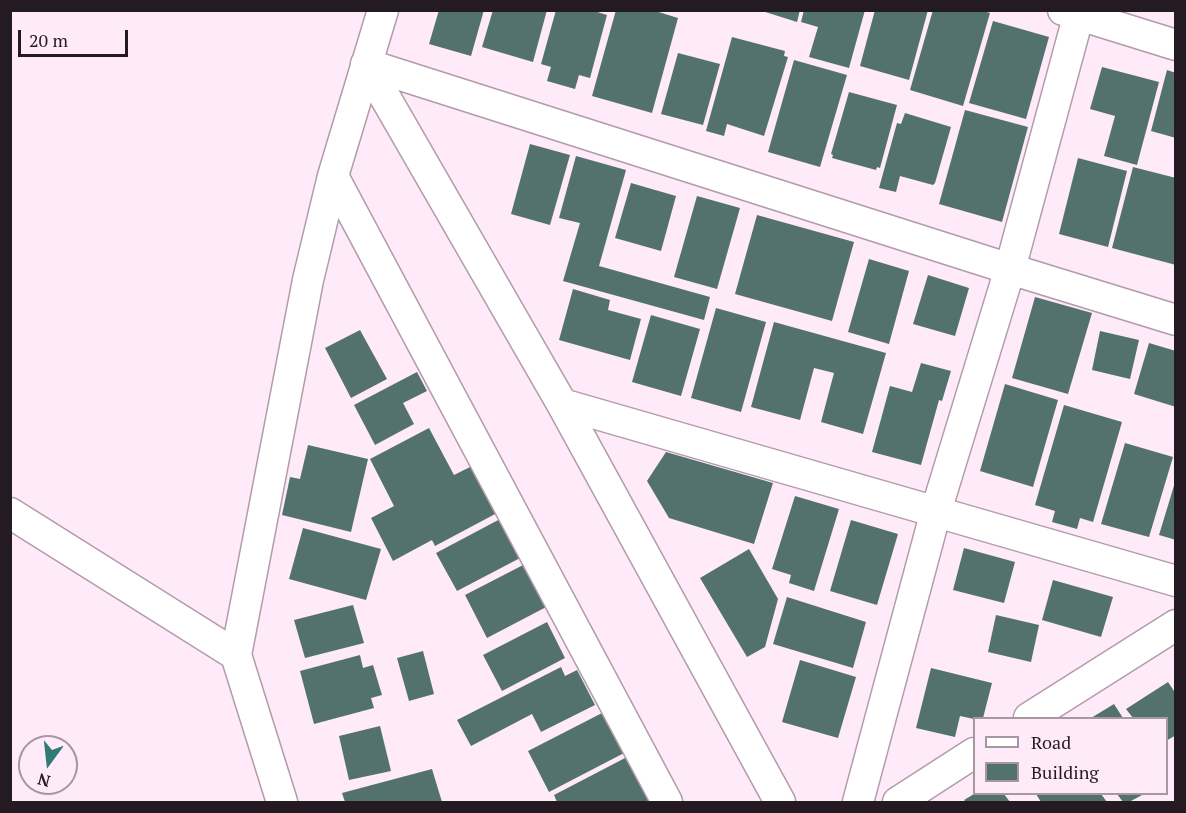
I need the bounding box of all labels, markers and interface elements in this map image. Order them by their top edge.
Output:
scale bar [21,18,130,56]
text: 20 m [29,28,68,52]
legend [973,717,1168,795]
text: Road [1031,730,1071,754]
north arrow [18,735,78,795]
text: Building [1031,760,1099,784]
text: N [35,768,53,793]

